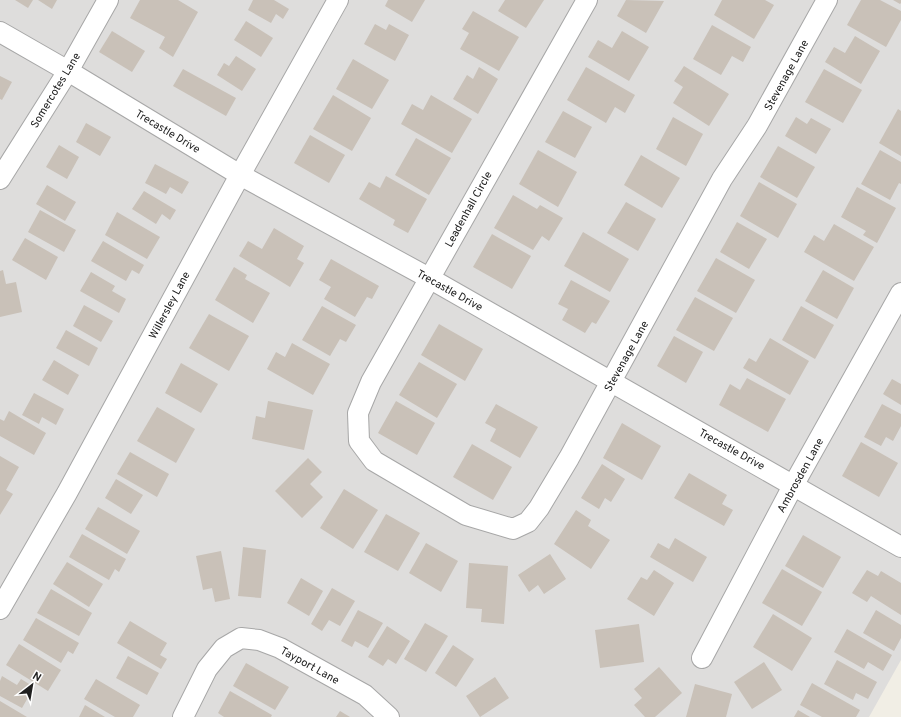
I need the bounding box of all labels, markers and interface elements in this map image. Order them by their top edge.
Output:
street label: Stevenage Lane [762,37,812,113]
street label: Somercotes Lane [28,50,84,131]
street label: Trecastle Drive [133,107,203,157]
street label: Leadenhall Circle [442,169,496,250]
street label: Trecastle Drive [414,267,485,315]
street label: Willersley Lane [146,269,194,342]
street label: Stevenage Lane [602,318,652,394]
street label: Trecastle Drive [696,426,767,474]
street label: Ambrosden Lane [775,436,827,515]
street label: Tayport Lane [278,644,342,688]
north arrow [12,665,52,705]
text: N [30,669,44,685]

